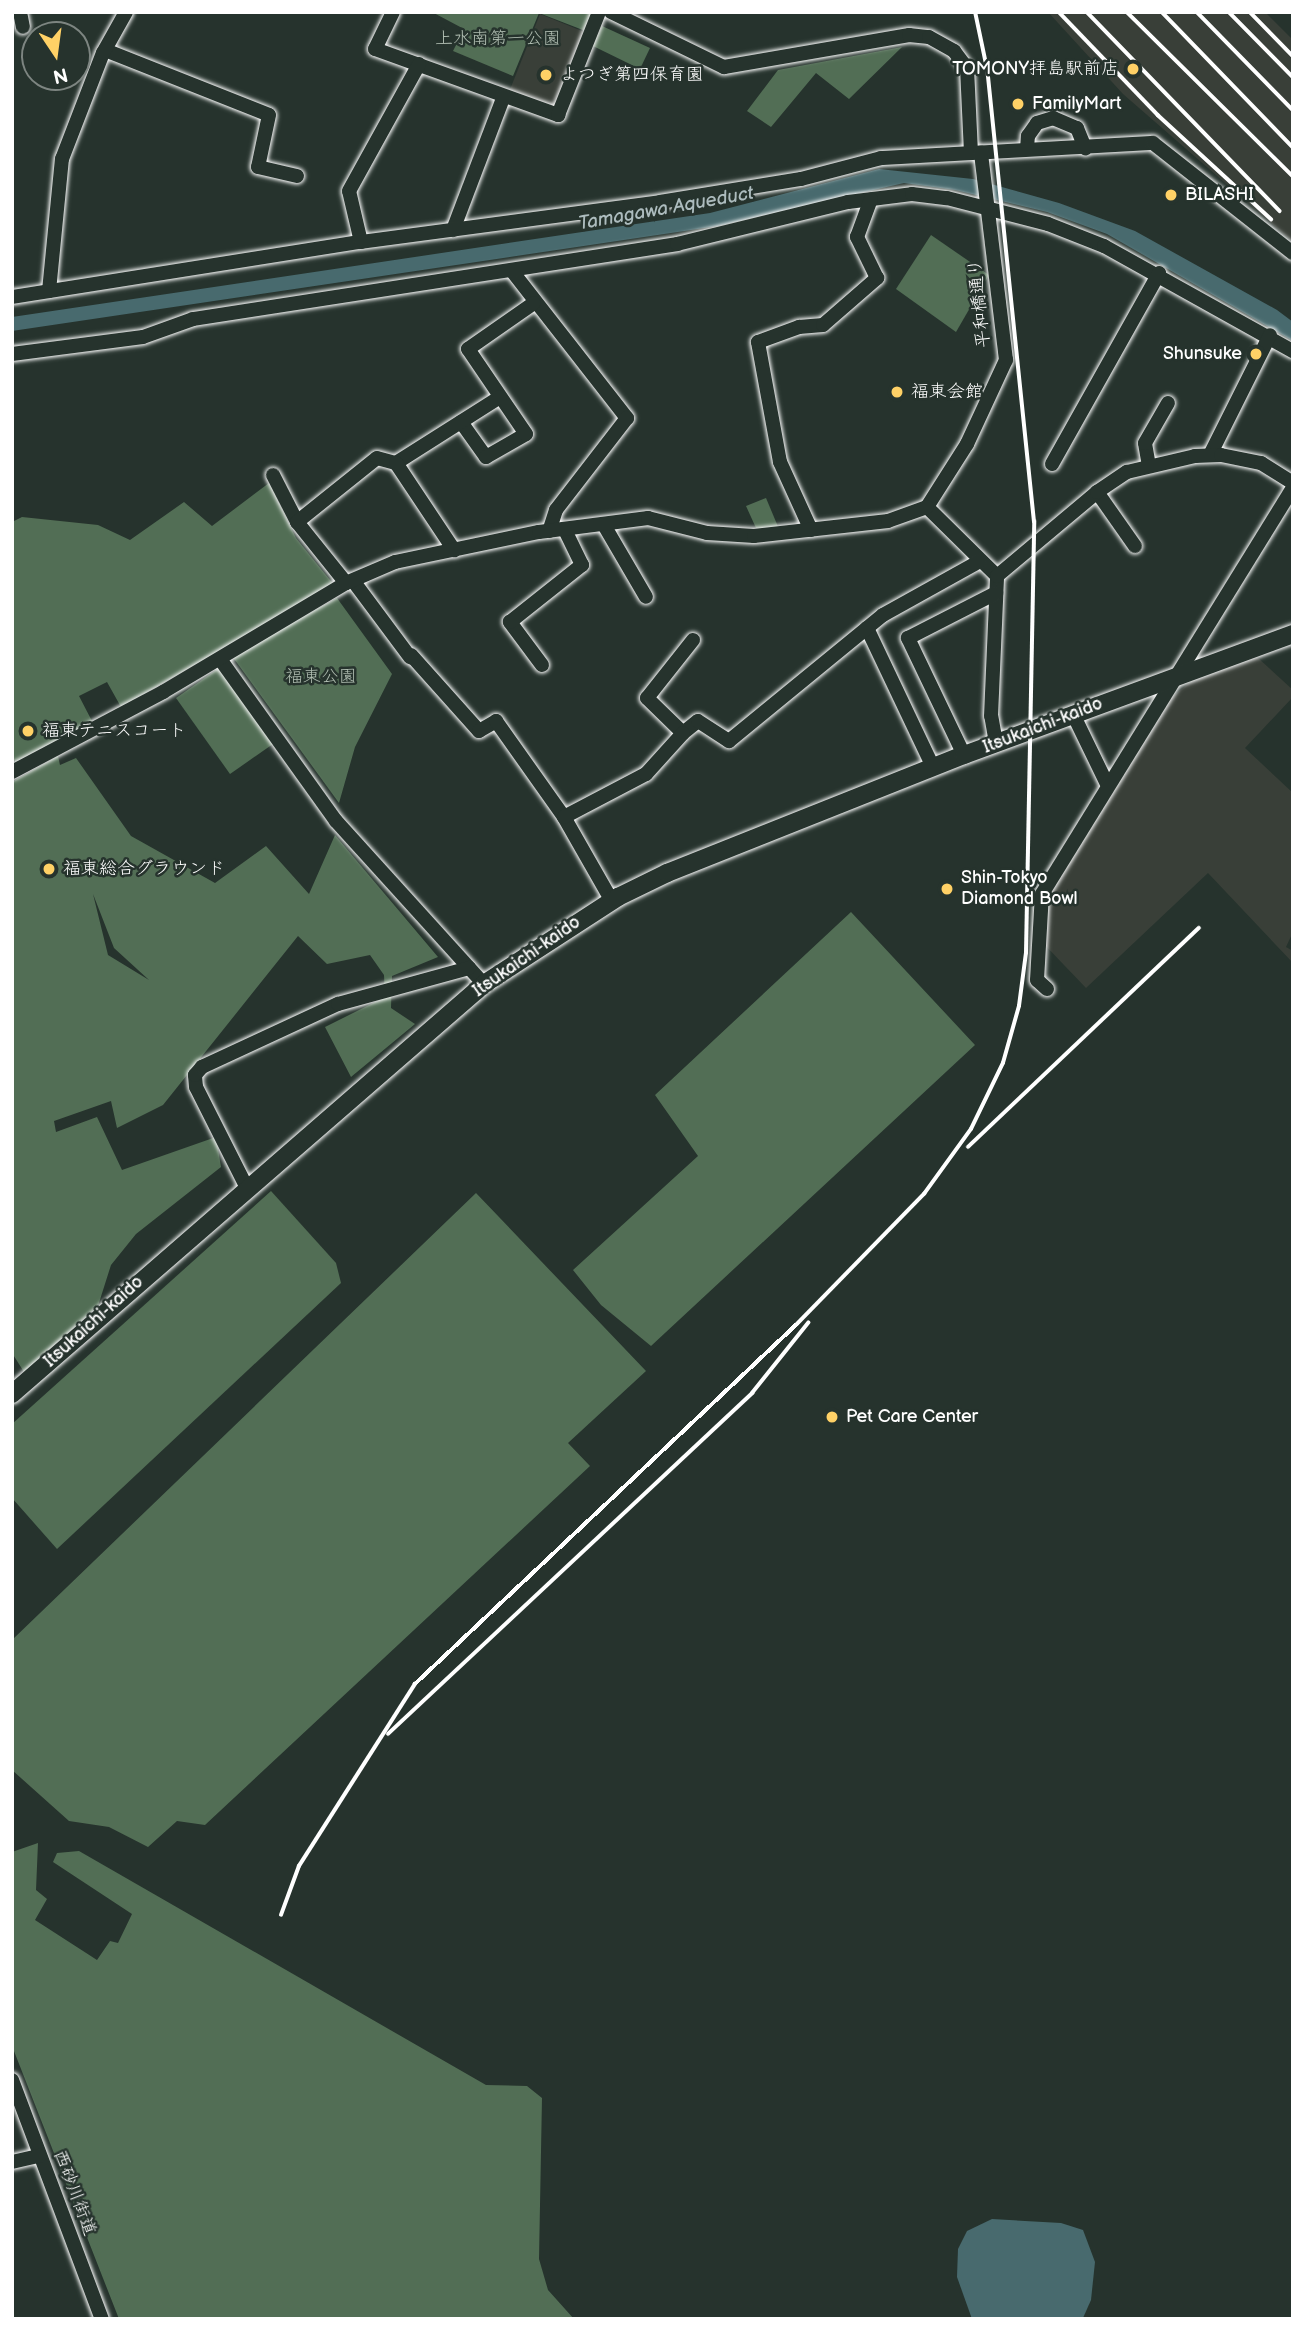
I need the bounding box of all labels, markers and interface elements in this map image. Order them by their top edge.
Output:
north arrow [21,21,91,91]
park label: 上水南第一公園 [435,28,561,50]
place label: TOMONY拝島駅前店 [952,58,1119,80]
marker: TOMONY拝島駅前店 [1125,61,1141,77]
text: N [51,62,70,88]
place label: よつぎ第四保育園 [560,64,704,86]
marker: よつぎ第四保育園 [538,67,554,83]
place label: FamilyMart [1032,93,1122,115]
marker: FamilyMart [1010,96,1026,112]
water label: Tamagawa Aqueduct [577,182,755,236]
place label: BILASHI [1185,184,1254,206]
marker: BILASHI [1163,187,1179,203]
street label: 平和橋通り [965,257,995,349]
place label: Shunsuke [1163,343,1242,365]
marker: Shunsuke [1248,346,1264,362]
place label: 福東会館 [911,381,983,403]
marker: 福東会館 [889,384,905,400]
park label: 福東公園 [285,666,357,688]
street label: Itsukaichi-kaido [980,693,1106,759]
place label: 福東テニスコート [42,720,186,742]
marker: 福東テニスコート [20,723,36,739]
place label: 福東総合グラウンド [63,858,225,880]
marker: 福東総合グラウンド [41,861,57,877]
place label: Shin-Tokyo Diamond Bowl [961,868,1077,910]
marker: Shin-Tokyo Diamond Bowl [939,881,955,897]
street label: Itsukaichi-kaido [469,912,585,1002]
street label: Itsukaichi-kaido [40,1272,148,1372]
place label: Pet Care Center [846,1406,978,1428]
marker: Pet Care Center [824,1409,840,1425]
street label: 西砂川街道 [48,2147,100,2239]

